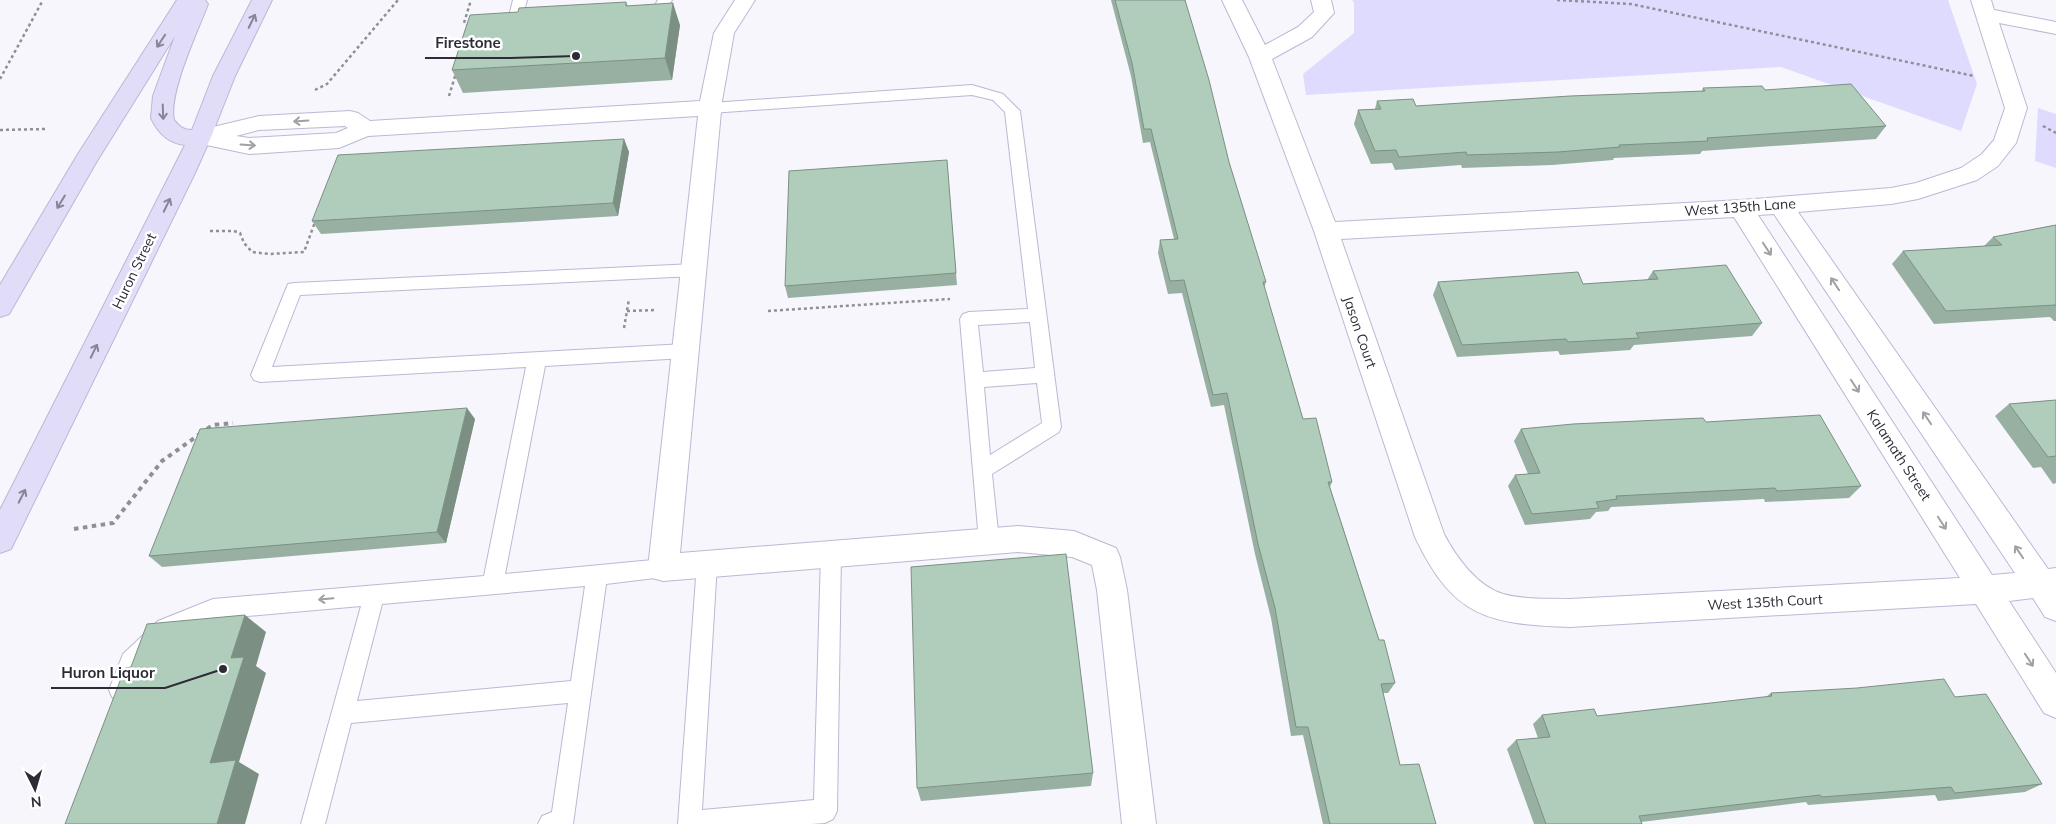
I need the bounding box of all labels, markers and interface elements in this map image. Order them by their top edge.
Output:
one-way arrow [248,14,257,29]
callout: Firestone [425,28,510,58]
text: Firestone [435,33,501,52]
one-way arrow [155,34,166,48]
one-way arrow [158,104,168,120]
one-way arrow [293,116,309,125]
one-way arrow [240,140,256,149]
one-way arrow [55,194,65,208]
street label: West 135th Lane [1684,194,1796,220]
one-way arrow [163,198,172,213]
street label: Huron Street [108,230,160,312]
one-way arrow [1763,242,1773,256]
one-way arrow [1830,277,1840,291]
street label: Jason Court [1339,293,1381,371]
one-way arrow [90,343,100,358]
one-way arrow [1850,379,1860,393]
street label: Kalamath Street [1863,406,1935,504]
one-way arrow [1922,411,1932,425]
one-way arrow [18,489,27,504]
one-way arrow [1937,516,1947,530]
one-way arrow [2013,546,2023,560]
street label: West 135th Court [1707,590,1823,614]
one-way arrow [318,594,334,604]
one-way arrow [2025,653,2035,667]
callout: Huron Liquor [51,658,165,688]
text: Huron Liquor [61,663,155,682]
north arrow [10,764,60,814]
text: N [30,793,42,811]

